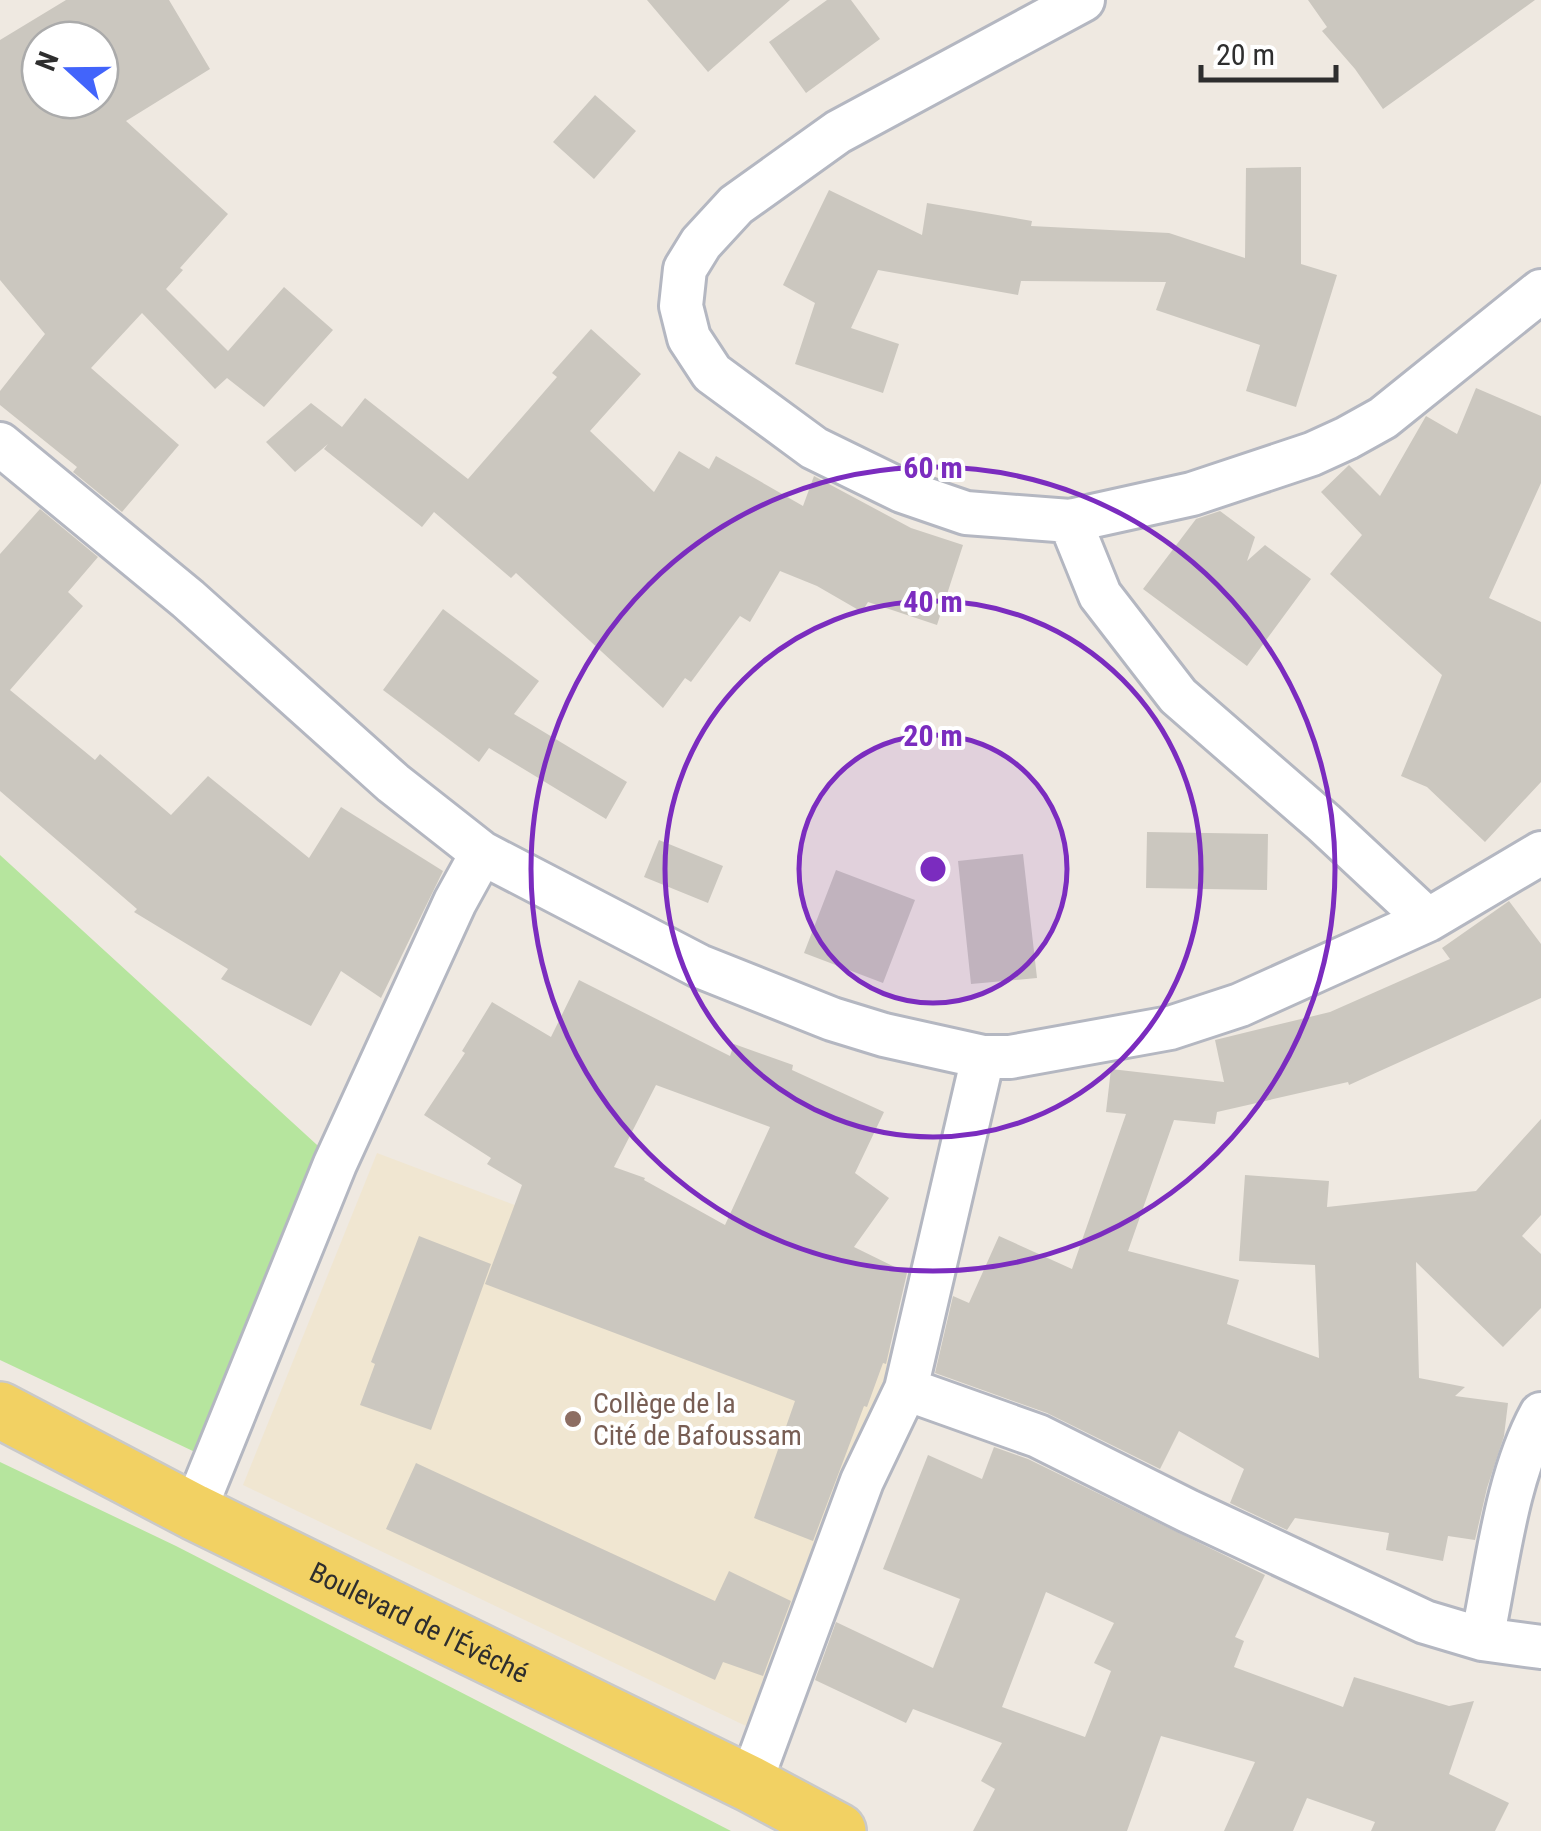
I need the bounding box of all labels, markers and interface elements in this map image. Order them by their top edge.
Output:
north arrow [20,20,120,120]
scale bar [1201,20,1336,82]
text: 20 m [1216,37,1275,72]
text: N [29,47,66,75]
text: 60 m [903,450,963,485]
text: 40 m [903,584,963,619]
text: 20 m [903,718,963,753]
centre of rings [915,851,951,887]
place label: Collège de la Cité de Bafoussam [593,1387,802,1452]
marker: Collège de la Cité de Bafoussam [562,1408,584,1430]
street label: Boulevard de l'Évêché [304,1555,534,1690]

